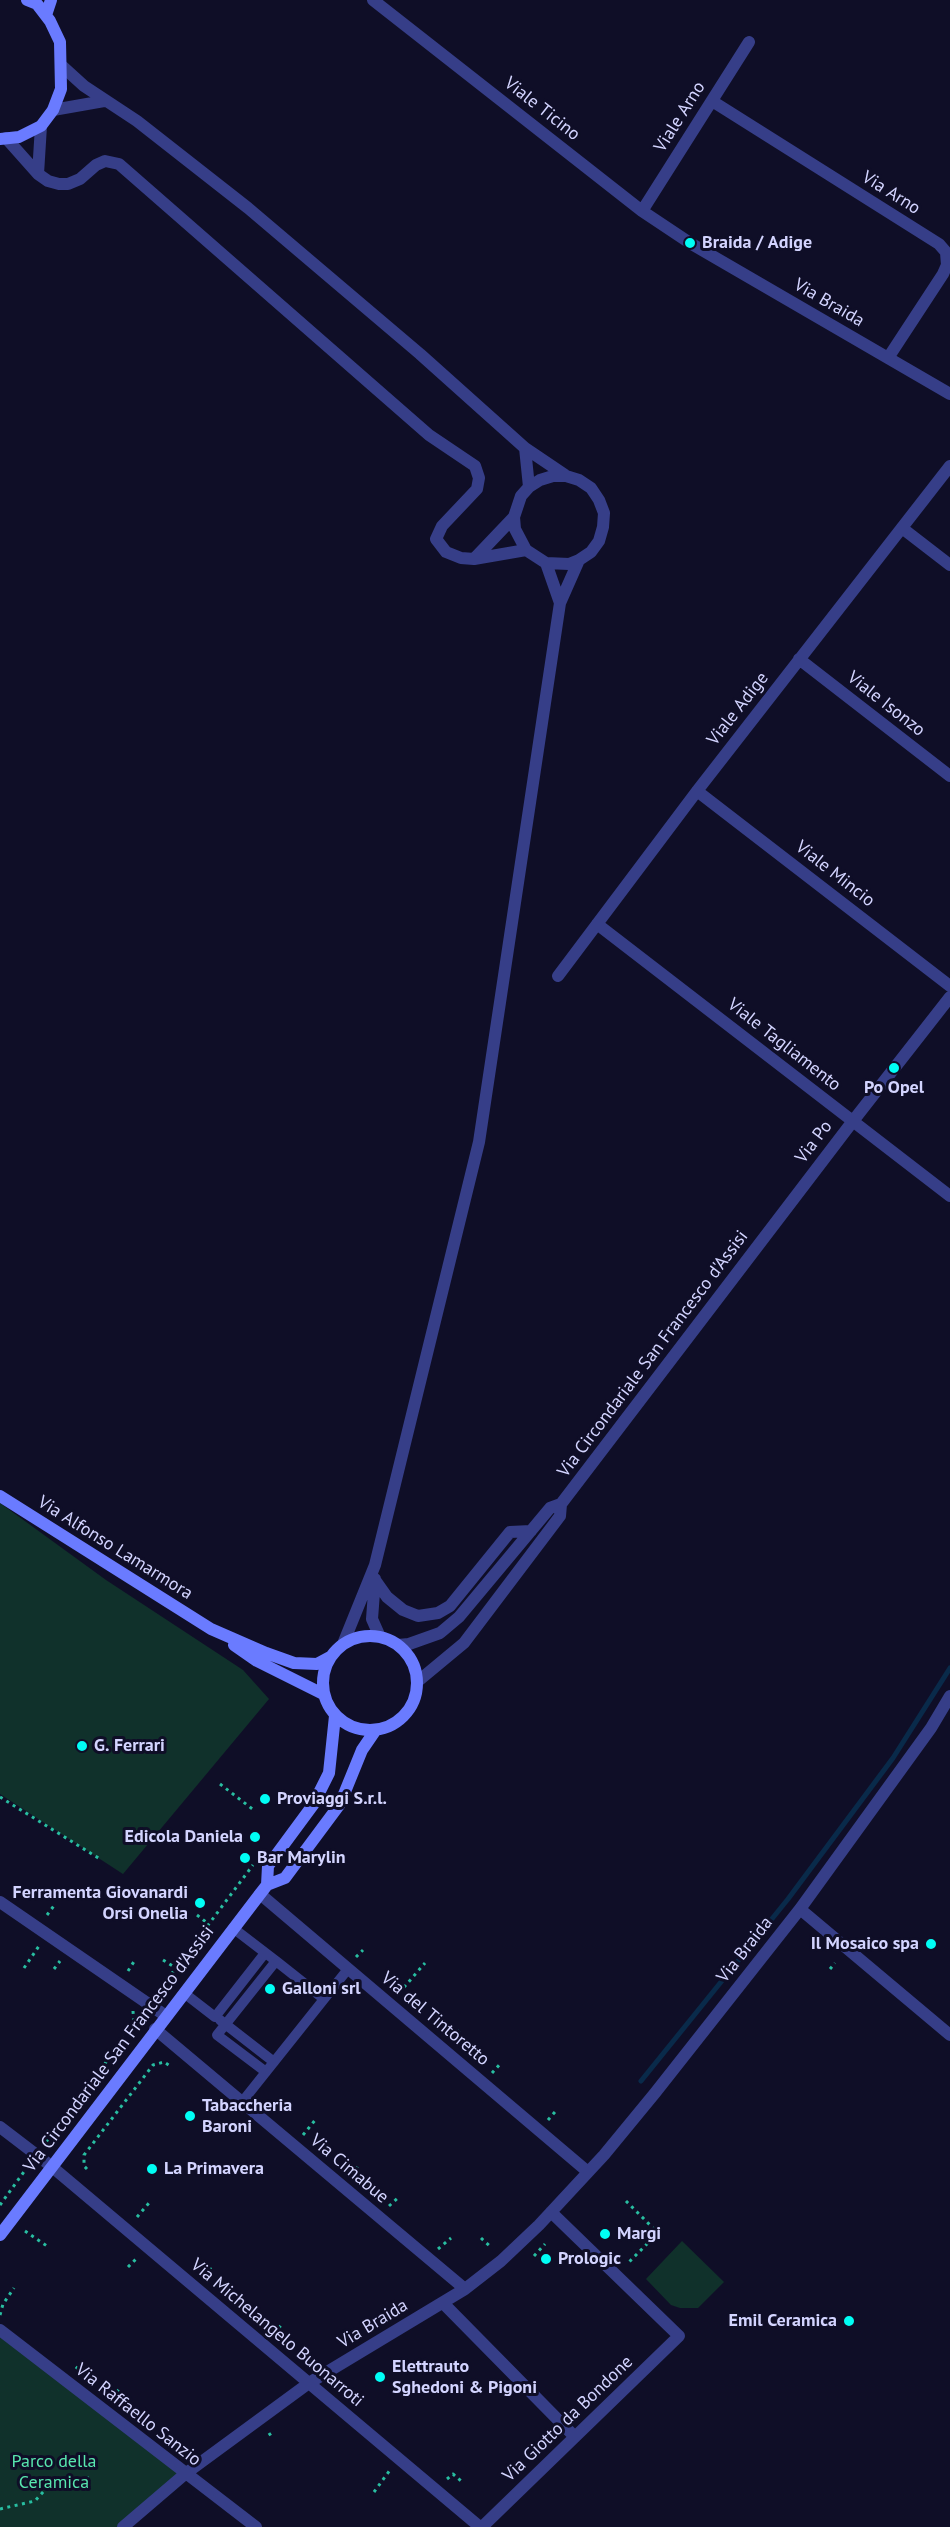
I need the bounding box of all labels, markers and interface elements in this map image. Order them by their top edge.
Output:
street label: Viale Ticino [500,73,584,145]
street label: Viale Arno [650,78,710,156]
street label: Via Arno [858,167,924,219]
place label: Braida / Adige [702,232,812,254]
marker: Braida / Adige [683,236,697,250]
street label: Via Braida [790,274,868,332]
street label: Viale Isonzo [843,667,929,741]
street label: Viale Adige [703,668,773,750]
street label: Viale Mincio [791,836,879,912]
street label: Viale Tagliamento [723,994,845,1096]
marker: Po Opel [887,1061,901,1075]
place label: Po Opel [864,1077,924,1099]
street label: Via Po [791,1116,837,1168]
street label: Via Circondariale San Francesco d'Assisi [553,1226,753,1482]
street label: Via Alfonso Lamarmora [34,1492,196,1604]
place label: G. Ferrari [94,1735,165,1757]
marker: G. Ferrari [75,1739,89,1753]
place label: Proviaggi S.r.l. [277,1788,387,1810]
marker: Proviaggi S.r.l. [258,1792,272,1806]
place label: Edicola Daniela [125,1826,243,1848]
marker: Edicola Daniela [248,1830,262,1844]
place label: Bar Marylin [257,1847,346,1869]
marker: Bar Marylin [238,1851,252,1865]
place label: Ferramenta Giovanardi Orsi Onelia [13,1882,188,1924]
marker: Ferramenta Giovanardi Orsi Onelia [193,1896,207,1910]
street label: Via Braida [713,1913,777,1987]
street label: Via Circondariale San Francesco d'Assisi [19,1921,219,2177]
place label: Il Mosaico spa [811,1933,919,1955]
marker: Il Mosaico spa [924,1937,938,1951]
street label: Via del Tintoretto [376,1967,494,2071]
place label: Galloni srl [282,1978,361,2000]
marker: Galloni srl [263,1982,277,1996]
place label: Tabaccheria Baroni [202,2095,292,2138]
marker: Tabaccheria Baroni [183,2109,197,2123]
street label: Via Cimabue [305,2130,393,2208]
place label: La Primavera [164,2158,264,2180]
marker: La Primavera [145,2162,159,2176]
place label: Margi [617,2223,661,2245]
marker: Margi [598,2227,612,2241]
place label: Prologic [558,2248,621,2270]
marker: Prologic [539,2252,553,2266]
street label: Via Michelangelo Buonarroti [186,2254,368,2412]
street label: Via Braida [334,2295,412,2353]
place label: Emil Ceramica [729,2310,837,2332]
marker: Emil Ceramica [842,2314,856,2328]
street label: Via Giotto da Bondone [498,2351,638,2487]
place label: Elettrauto Sghedoni & Pigoni [392,2356,537,2398]
street label: Via Raffaello Sanzio [71,2359,205,2471]
marker: Elettrauto Sghedoni & Pigoni [373,2370,387,2384]
park label: Parco della Ceramica [12,2451,96,2494]

